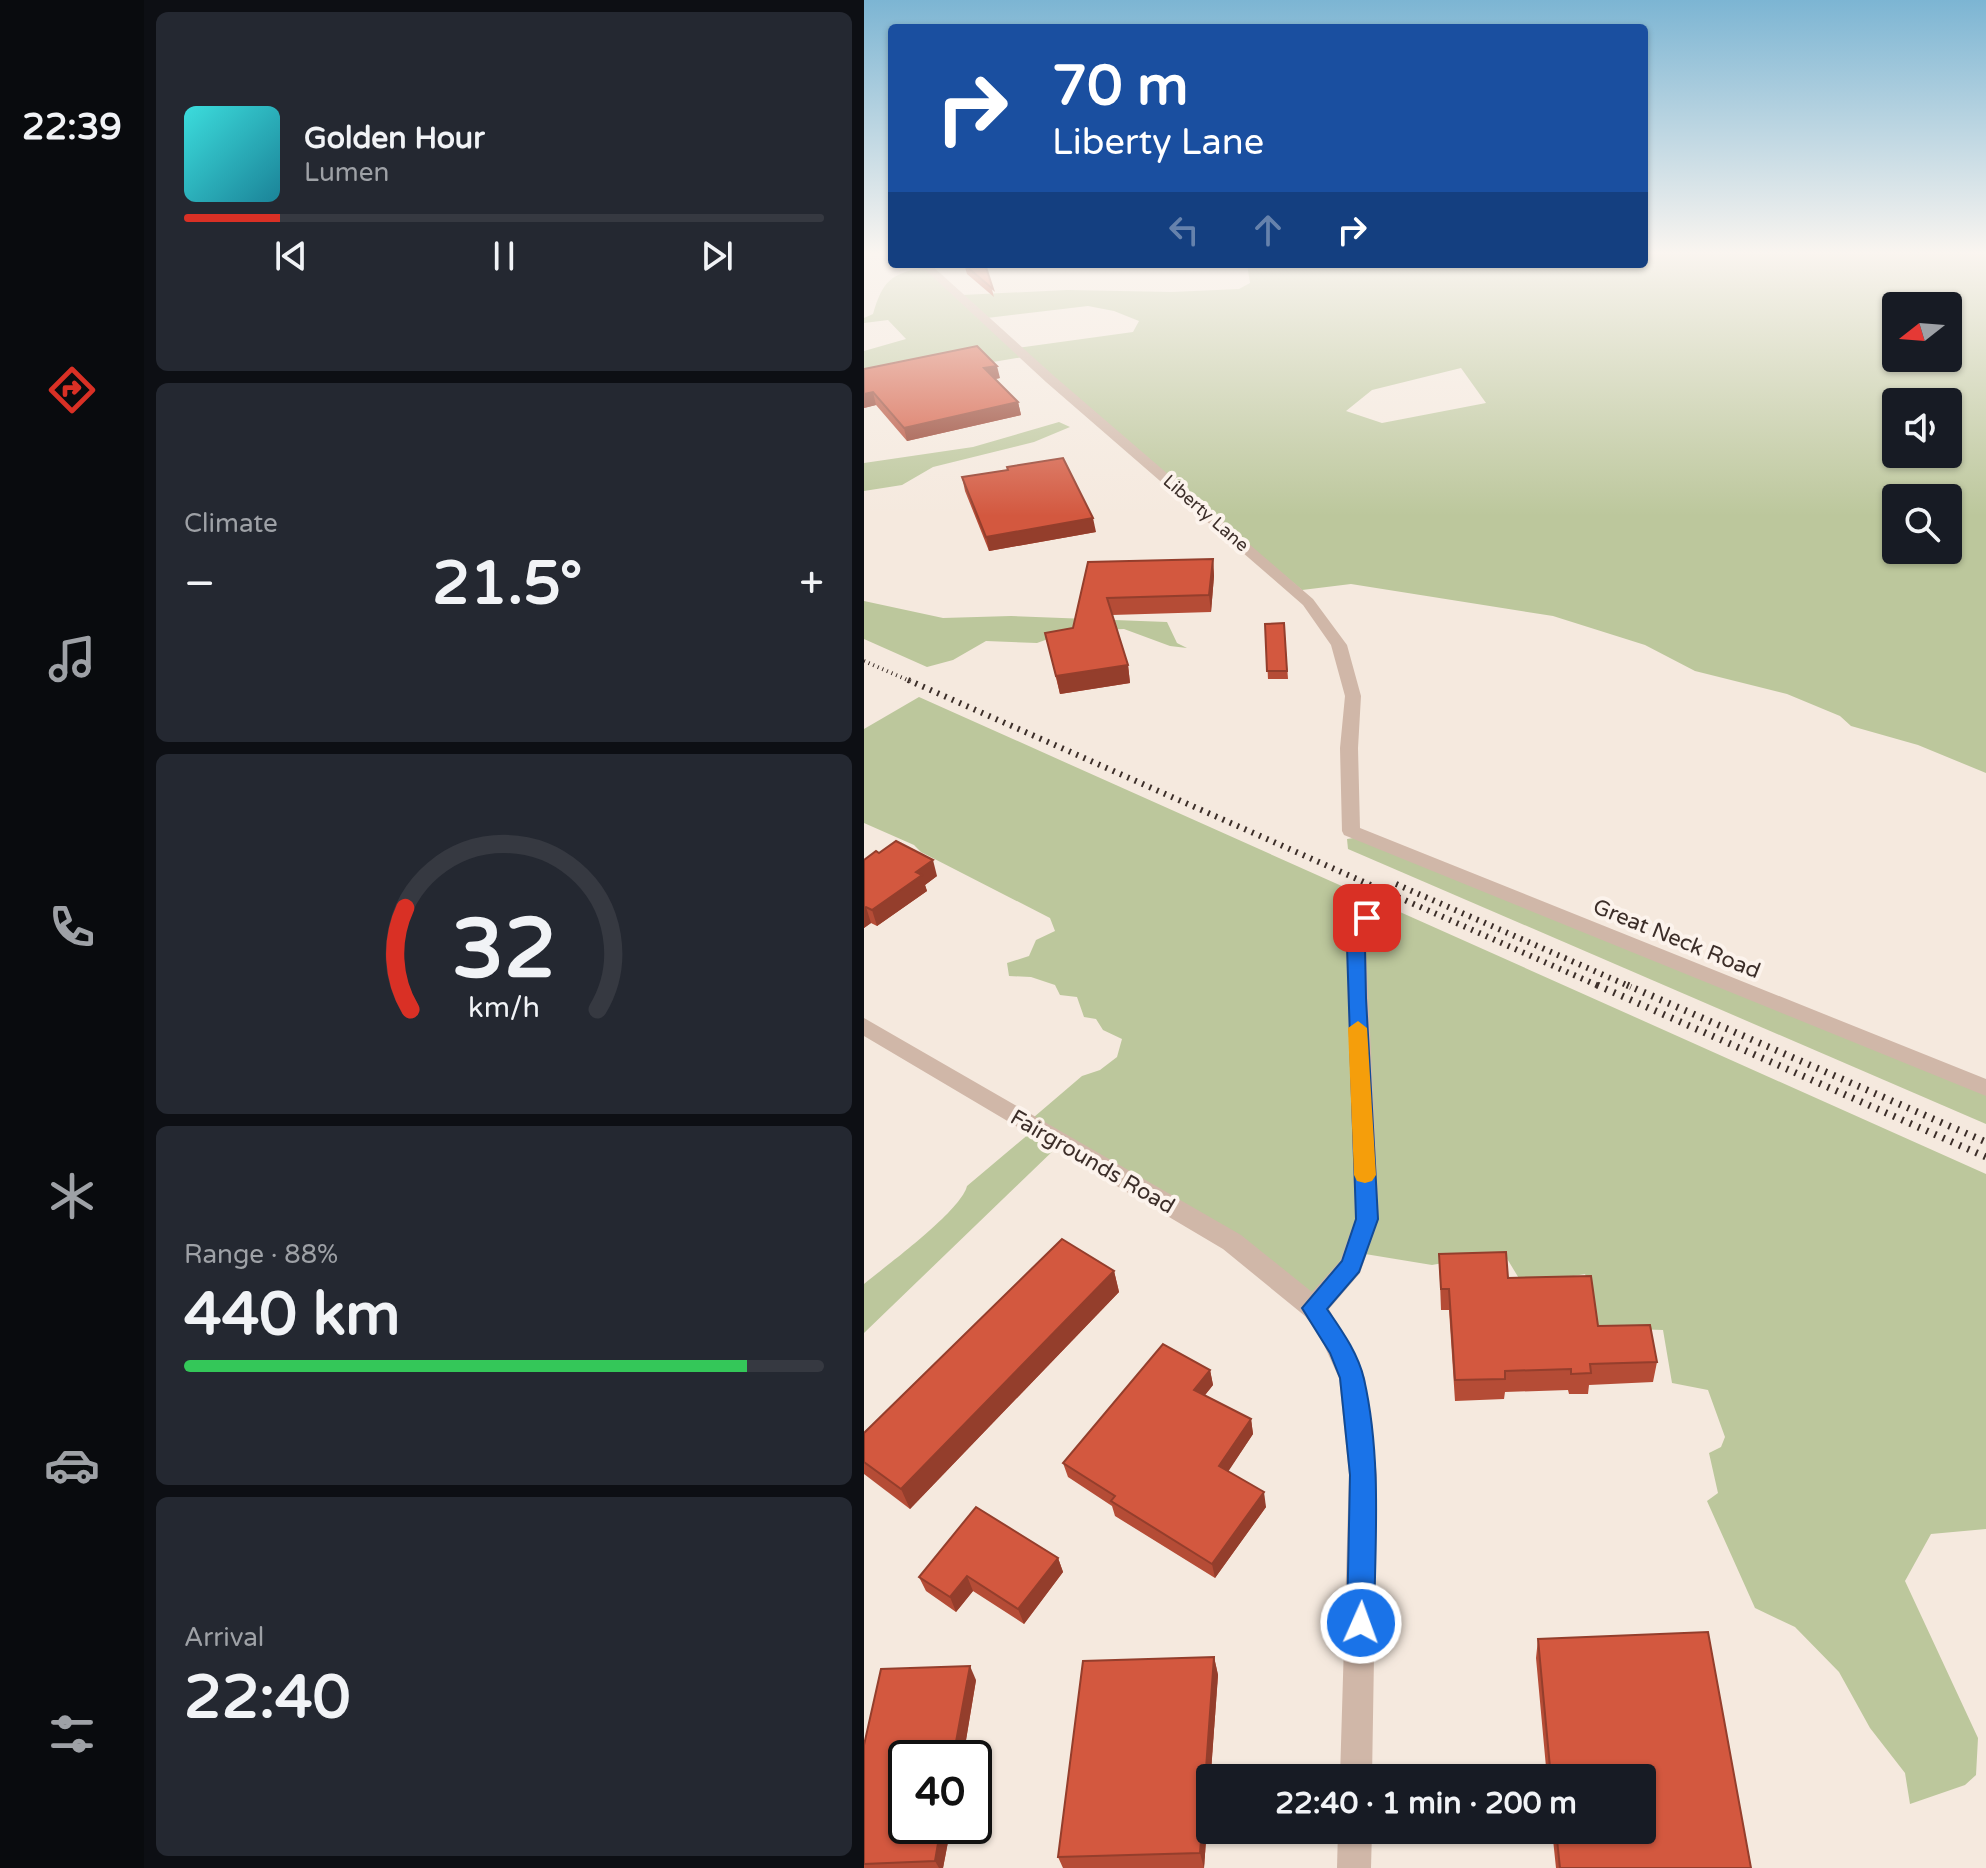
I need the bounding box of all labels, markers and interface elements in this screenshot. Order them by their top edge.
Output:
text: 70 m [1052,53,1188,120]
icon: right [920,56,1024,160]
text: 22:39 [22,106,122,149]
text: Golden Hour [304,120,485,157]
text: Liberty Lane [1052,121,1264,164]
text: Lumen [304,157,389,188]
icon: left [1162,208,1206,252]
icon: ahead [1246,208,1290,252]
icon: right [1330,208,1374,252]
icon: previous [269,234,313,278]
icon: pause [482,234,526,278]
icon: next [695,234,739,278]
north arrow [1882,292,1962,372]
map controls [1882,292,1962,564]
icon: directions [44,362,100,418]
button: sound [1882,388,1962,468]
street label: Liberty Lane [1159,470,1253,556]
button: search [1882,484,1962,564]
text: Climate [184,508,278,539]
text: 21.5° [432,548,582,620]
text: − [184,558,215,611]
text: + [799,558,824,611]
icon: music [44,631,100,687]
pin [1333,884,1401,952]
street label: Great Neck Road [1589,894,1764,984]
icon: arrive [1345,896,1389,940]
icon: phone [44,899,100,955]
text: 32 [452,900,556,1000]
text: km/h [468,991,540,1025]
street label: Fairgrounds Road [1006,1104,1179,1219]
icon: climate [44,1168,100,1224]
text: Range · 88% [184,1239,338,1270]
text: 440 km [184,1279,400,1351]
icon: car [44,1437,100,1493]
position arrow [1319,1581,1403,1665]
text: Arrival [184,1622,264,1653]
text: 22:40 [184,1662,350,1734]
icon: filters [44,1706,100,1762]
speed limit sign: 40 [888,1740,992,1844]
text: 22:40 · 1 min · 200 m [1275,1785,1577,1822]

